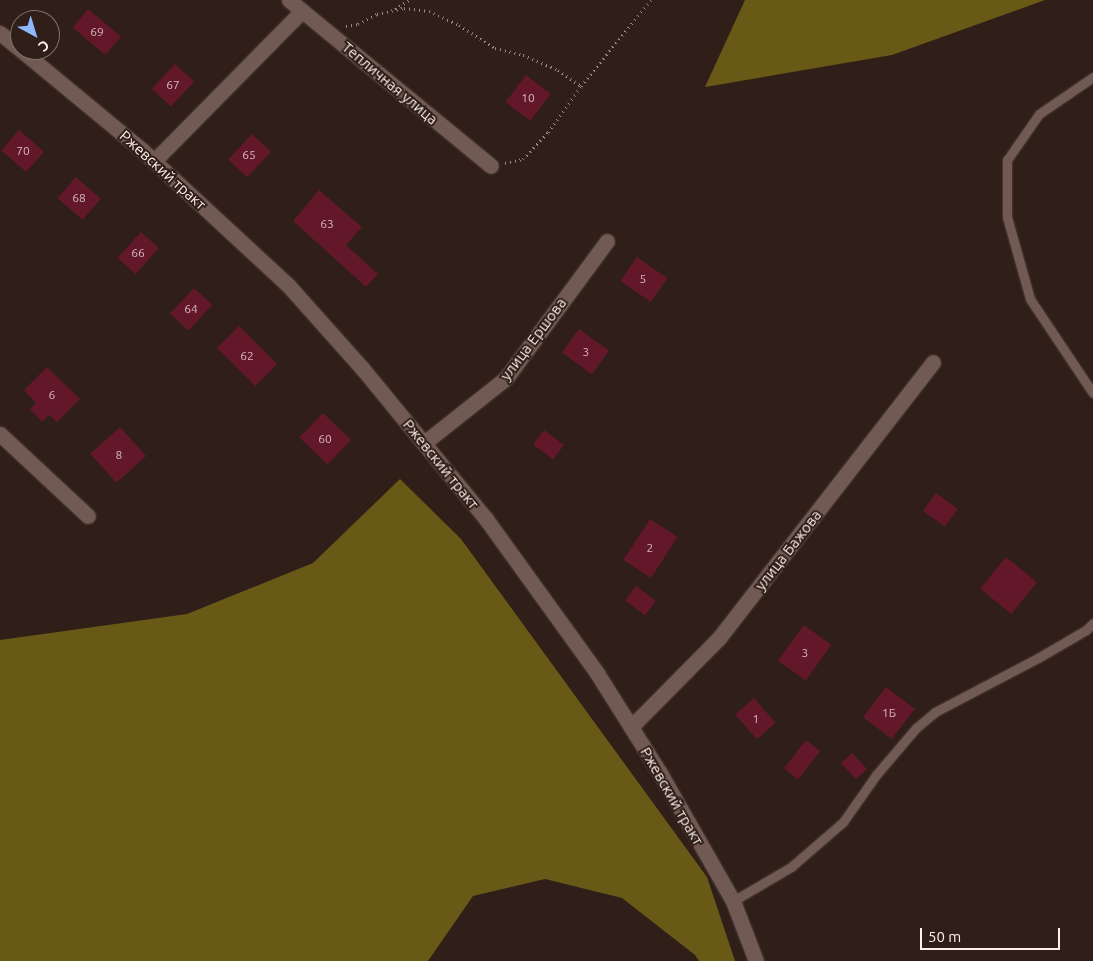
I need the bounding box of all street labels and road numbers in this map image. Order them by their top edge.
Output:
street label: Тепличная улица [339,38,441,128]
street label: Ржевский тракт [116,127,210,213]
street label: улица Ершова [496,294,570,384]
street label: Ржевский тракт [399,416,483,512]
street label: улица Бажова [751,506,825,594]
street label: Ржевский тракт [637,744,707,848]

